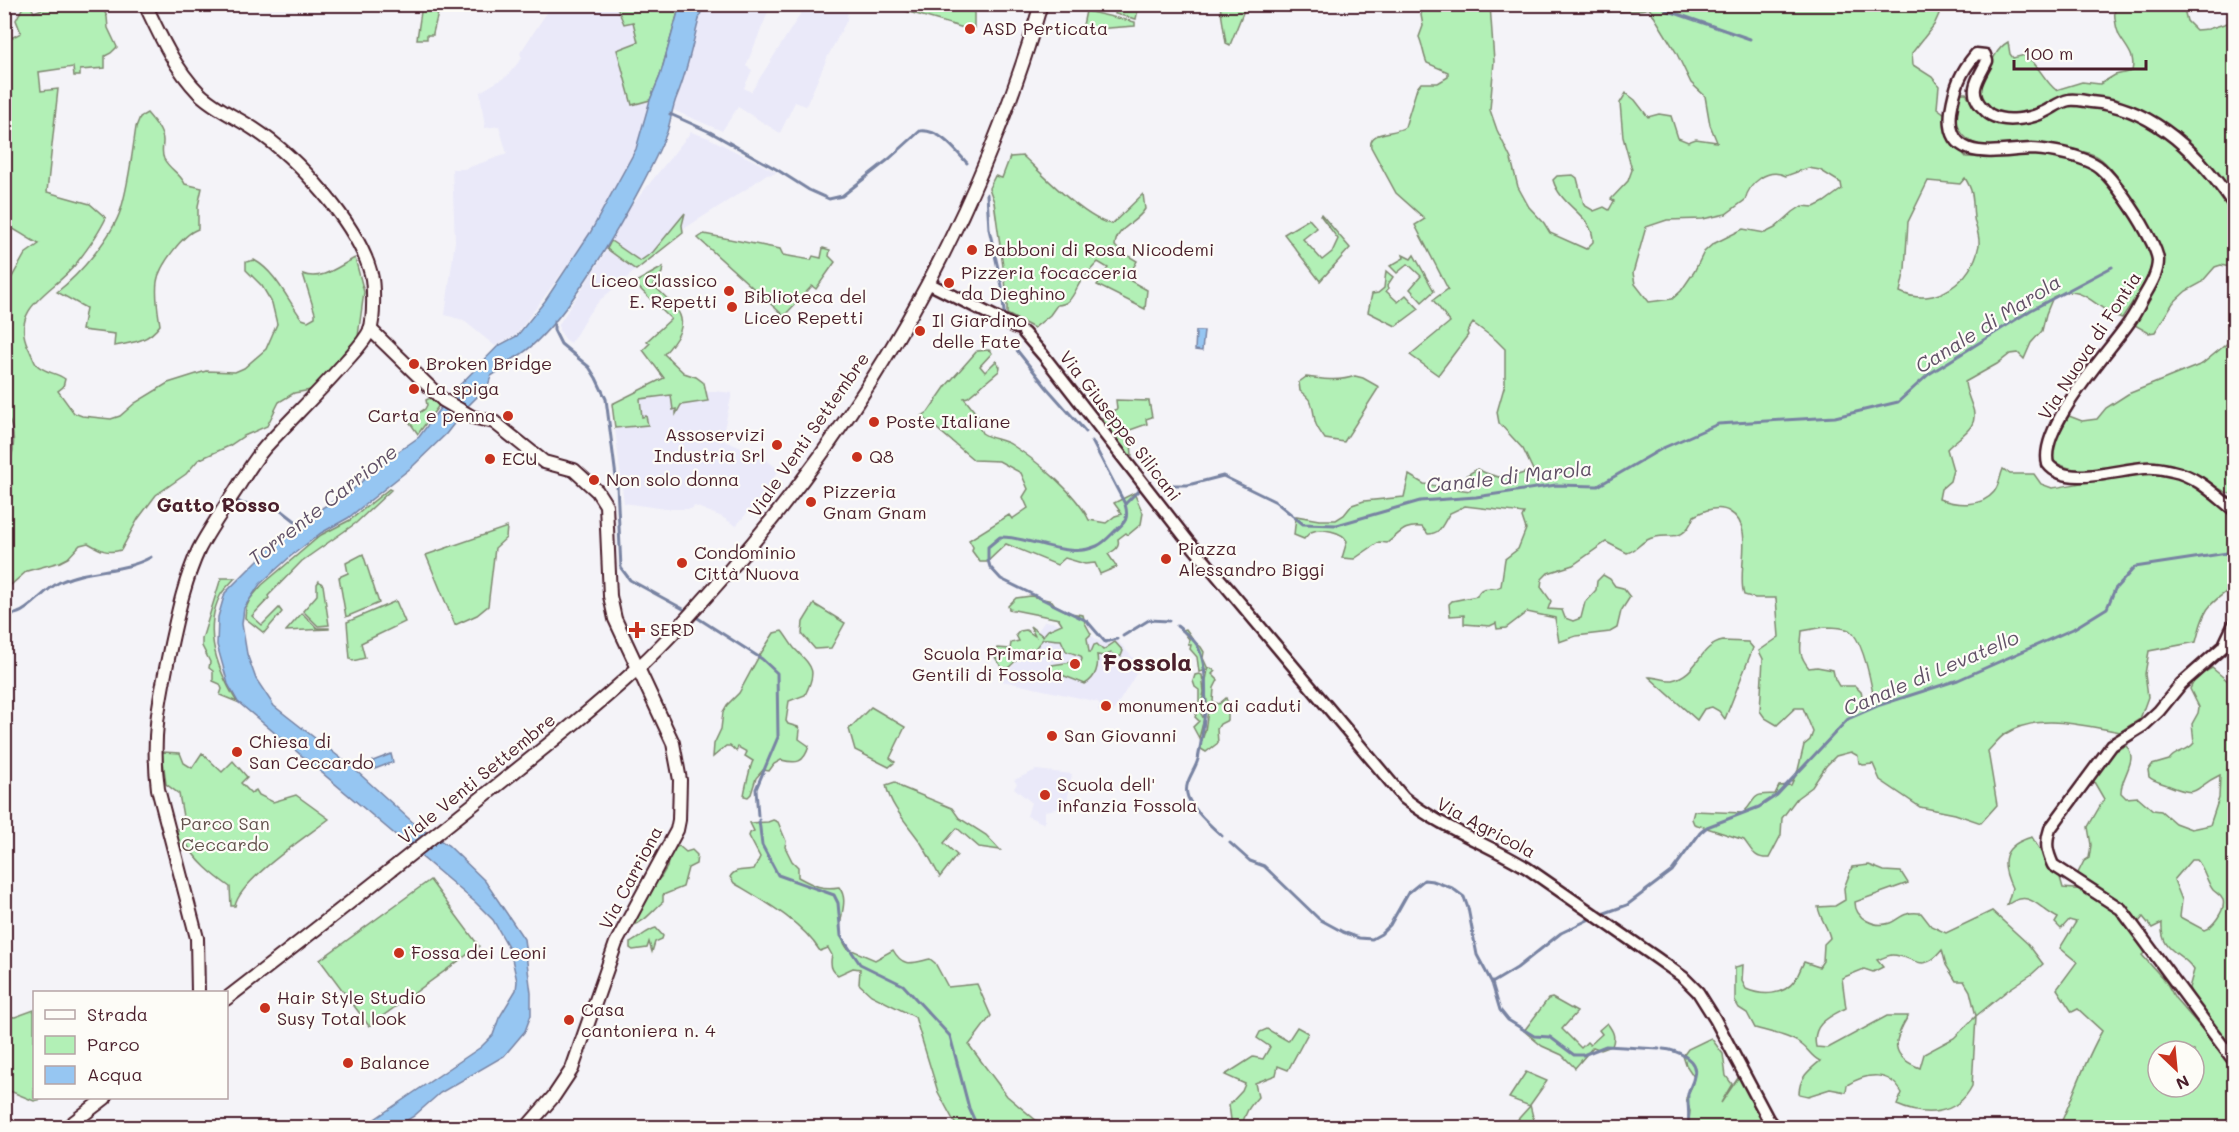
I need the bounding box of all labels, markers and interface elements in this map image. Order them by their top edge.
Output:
place label: ASD Perticata [982,16,1108,40]
marker: ASD Perticata [963,22,977,36]
scale bar [2014,33,2146,71]
text: 100 m [2023,41,2073,65]
place label: Babboni di Rosa Nicodemi [984,237,1214,261]
marker: Babboni di Rosa Nicodemi [965,243,979,257]
place label: Pizzeria focacceria da Dieghino [961,260,1138,305]
street label: Via Nuova di Fontia [2032,267,2146,424]
place label: Liceo Classico E. Repetti [591,268,717,313]
water label: Canale di Marola [1910,268,2065,378]
marker: Pizzeria focacceria da Dieghino [942,276,956,290]
marker: Liceo Classico E. Repetti [722,284,736,298]
place label: Biblioteca del Liceo Repetti [744,284,867,329]
marker: Biblioteca del Liceo Repetti [725,300,739,314]
place label: Il Giardino delle Fate [932,308,1027,353]
marker: Il Giardino delle Fate [913,324,927,338]
street label: Via Giuseppe Silicani [1054,345,1187,506]
street label: Viale Venti Settembre [742,347,874,522]
place label: Broken Bridge [426,351,552,375]
marker: Broken Bridge [407,357,421,371]
place label: La spiga [426,376,499,400]
marker: La spiga [407,382,421,396]
place label: Carta e penna [368,403,496,427]
marker: Carta e penna [501,409,515,423]
place label: Poste Italiane [886,409,1011,433]
marker: Poste Italiane [867,415,881,429]
place label: Assoservizi Industria Srl [654,422,765,467]
water label: Torrente Carrione [243,438,402,571]
marker: Assoservizi Industria Srl [770,438,784,452]
place label: Q8 [869,444,894,468]
place label: ECU [502,446,537,470]
marker: Q8 [850,450,864,464]
marker: ECU [483,452,497,466]
water label: Canale di Marola [1424,454,1593,498]
place label: Non solo donna [606,467,739,491]
marker: Non solo donna [587,473,601,487]
place label: Pizzeria Gnam Gnam [823,479,927,524]
district label: Gatto Rosso [156,491,280,517]
marker: Pizzeria Gnam Gnam [804,495,818,509]
place label: Piazza Alessandro Biggi [1178,536,1325,581]
place label: Condominio Città Nuova [694,540,800,585]
marker: Piazza Alessandro Biggi [1159,552,1173,566]
marker: Condominio Città Nuova [675,556,689,570]
place label: SERD [650,617,694,641]
marker: SERD [628,621,646,639]
water label: Canale di Levatello [1839,623,2022,721]
place label: Scuola Primaria Gentili di Fossola [912,641,1063,686]
district label: Fossola [1102,646,1192,677]
marker: Scuola Primaria Gentili di Fossola [1068,657,1082,671]
place label: monumento ai caduti [1118,693,1302,717]
marker: monumento ai caduti [1099,699,1113,713]
street label: Viale Venti Settembre [393,707,560,849]
place label: San Giovanni [1064,723,1177,747]
place label: Chiesa di San Ceccardo [249,729,374,774]
marker: San Giovanni [1045,729,1059,743]
marker: Chiesa di San Ceccardo [230,745,244,759]
place label: Scuola dell' infanzia Fossola [1057,772,1198,817]
marker: Scuola dell' infanzia Fossola [1038,788,1052,802]
street label: Via Agricola [1433,791,1540,863]
park label: Parco San Ceccardo [180,811,270,856]
street label: Via Carriona [593,822,667,933]
place label: Fossa dei Leoni [411,940,547,964]
marker: Fossa dei Leoni [392,946,406,960]
place label: Hair Style Studio Susy Total look [277,985,426,1030]
legend [33,991,228,1099]
place label: Casa cantoniera n. 4 [581,997,716,1042]
marker: Hair Style Studio Susy Total look [258,1001,272,1015]
text: Strada [87,1002,148,1026]
marker: Casa cantoniera n. 4 [562,1013,576,1027]
text: Parco [87,1032,140,1056]
north arrow [2146,1039,2206,1099]
place label: Balance [360,1050,430,1074]
marker: Balance [341,1056,355,1070]
text: Acqua [87,1062,143,1086]
text: N [2173,1071,2193,1095]

